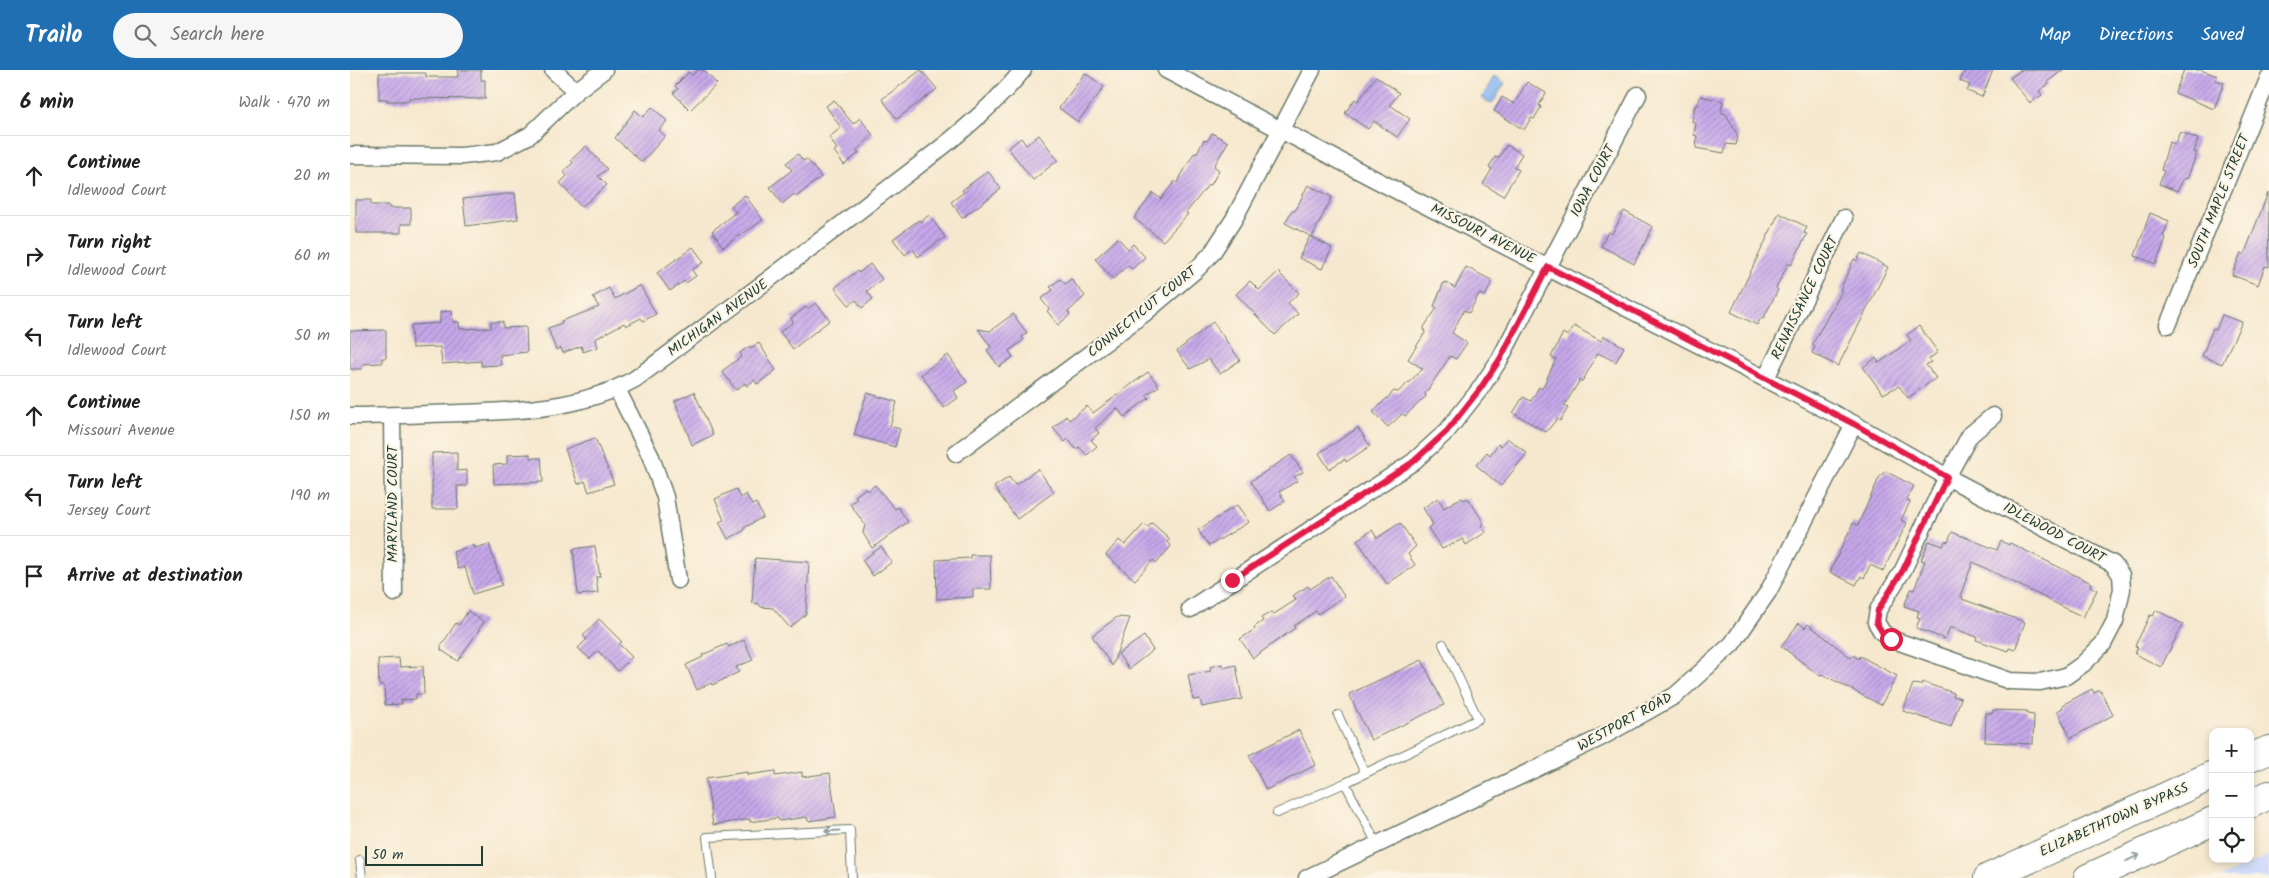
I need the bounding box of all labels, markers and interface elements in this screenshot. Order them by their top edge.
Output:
search box [113,13,463,58]
text: Trailo [25,16,83,55]
text: Search here [171,20,264,50]
icon: search [131,21,159,49]
text: Map [2039,21,2071,50]
text: Directions [2099,21,2173,50]
text: Saved [2201,21,2244,50]
text: 6 min [20,86,74,119]
text: Walk · 470 m [239,90,330,115]
street label: SOUTH MAPLE STREET [2182,129,2256,271]
street label: IOWA COURT [1565,140,1622,221]
text: Continue [67,148,140,178]
icon: ahead [20,162,48,190]
text: 20 m [294,163,330,188]
text: Idlewood Court [67,178,167,203]
street label: MISSOURI AVENUE [1427,198,1540,270]
text: Turn right [67,228,152,258]
street label: RENAISSANCE COURT [1766,231,1845,363]
icon: right [20,242,48,270]
text: 60 m [294,243,330,268]
text: Idlewood Court [67,258,167,283]
street label: CONNECTICUT COURT [1083,260,1203,363]
street label: MICHIGAN AVENUE [663,273,774,362]
text: Turn left [67,308,142,338]
icon: left [20,322,48,350]
text: 50 m [294,323,330,348]
text: Idlewood Court [67,338,167,363]
text: Continue [67,388,140,418]
icon: ahead [20,402,48,430]
text: 150 m [289,403,330,428]
text: Missouri Avenue [67,418,175,443]
street label: MARYLAND COURT [382,444,404,563]
text: Turn left [67,468,142,498]
icon: left [20,482,48,510]
text: 190 m [290,483,330,508]
street label: IDLEWOOD COURT [1999,497,2110,570]
text: Jersey Court [67,498,151,523]
text: Arrive at destination [67,561,243,591]
icon: arrive [20,562,48,590]
route end [1221,569,1244,592]
route start [1880,628,1903,651]
street label: WESTPORT ROAD [1573,687,1677,757]
map controls [2209,728,2254,863]
button: + [2209,728,2254,773]
button: − [2209,773,2254,818]
street label: ELIZABETHTOWN BYPASS [2036,777,2193,863]
button: locate [2209,818,2254,863]
one-way arrow [824,826,840,835]
scale bar [365,843,482,866]
text: 50 m [372,844,403,866]
one-way arrow [2125,852,2140,862]

